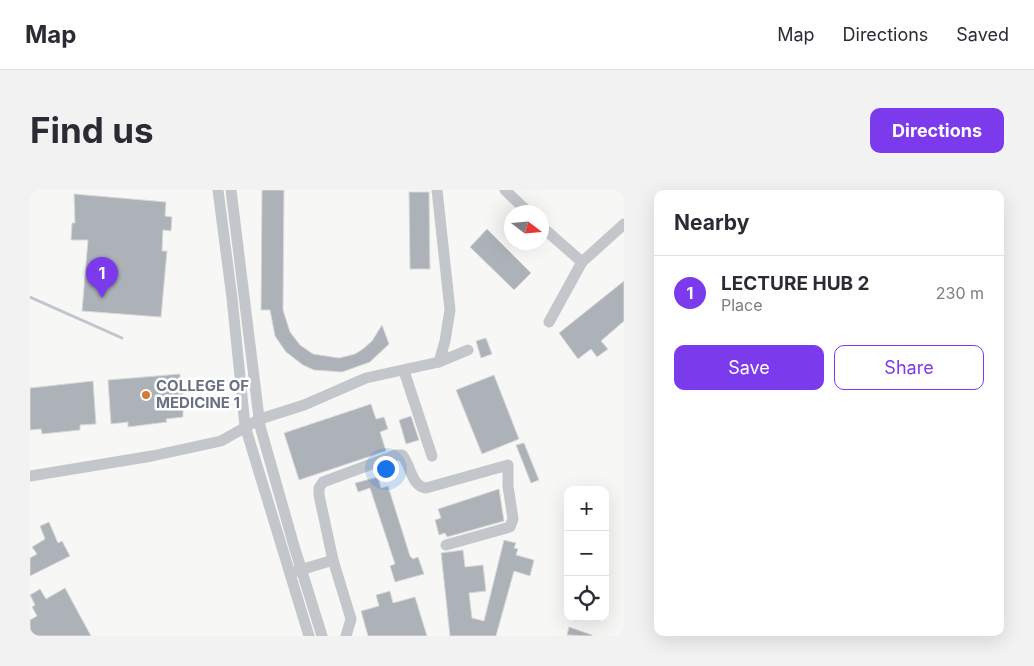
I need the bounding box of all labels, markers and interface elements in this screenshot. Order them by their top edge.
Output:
text: Map [25,20,76,49]
text: Map [777,24,815,45]
text: Directions [843,24,928,45]
text: Saved [956,24,1009,45]
button: Directions [870,108,1004,153]
text: Find us [30,109,154,151]
north arrow [504,205,549,250]
text: Nearby [674,210,749,235]
pin: 1 [86,257,118,298]
text: LECTURE HUB 2 [721,272,870,295]
text: 1 [687,283,693,303]
text: 230 m [936,283,984,303]
text: Place [721,295,763,315]
button: Save [674,345,824,390]
button: Share [834,345,984,390]
place label: COLLEGE OF MEDICINE 1 [156,376,249,412]
marker: COLLEGE OF MEDICINE 1 [140,389,152,401]
your location [373,456,399,482]
map controls [564,486,609,621]
button: + [564,486,609,531]
button: − [564,531,609,576]
button: locate [564,576,609,621]

